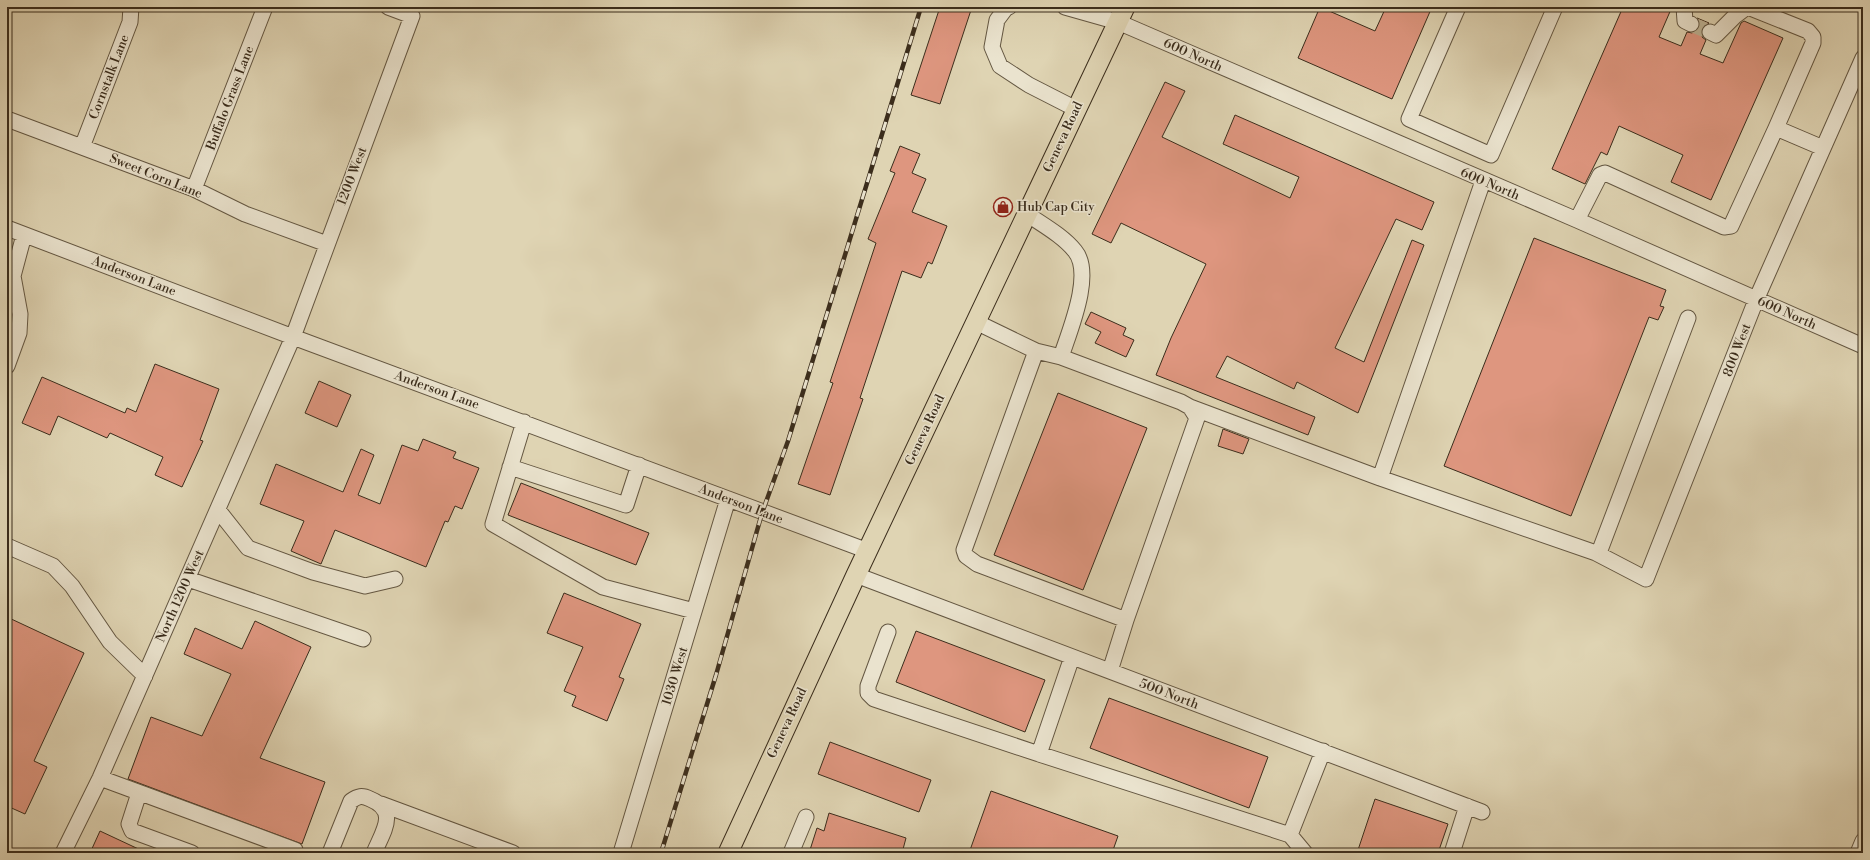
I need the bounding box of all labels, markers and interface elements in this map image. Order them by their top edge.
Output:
street label: Cornstalk Lane [85,32,133,122]
street label: 600 North [1161,35,1225,75]
street label: Buffalo Grass Lane [202,43,257,153]
street label: Geneva Road [1040,99,1087,175]
street label: 1200 West [334,144,371,207]
street label: Sweet Corn Lane [107,150,205,202]
street label: 600 North [1458,164,1522,204]
shop icon: Hub Cap City [992,196,1014,218]
place label: Hub Cap City [1017,199,1095,215]
street label: Anderson Lane [89,252,179,300]
street label: 600 North [1755,293,1819,333]
street label: 800 West [1720,321,1755,379]
street label: Anderson Lane [391,367,482,413]
street label: Geneva Road [902,392,949,468]
street label: Anderson Lane [696,480,786,528]
street label: North 1200 West [153,547,208,645]
street label: 1030 West [659,644,692,707]
street label: 500 North [1137,675,1201,713]
street label: Geneva Road [764,685,811,761]

